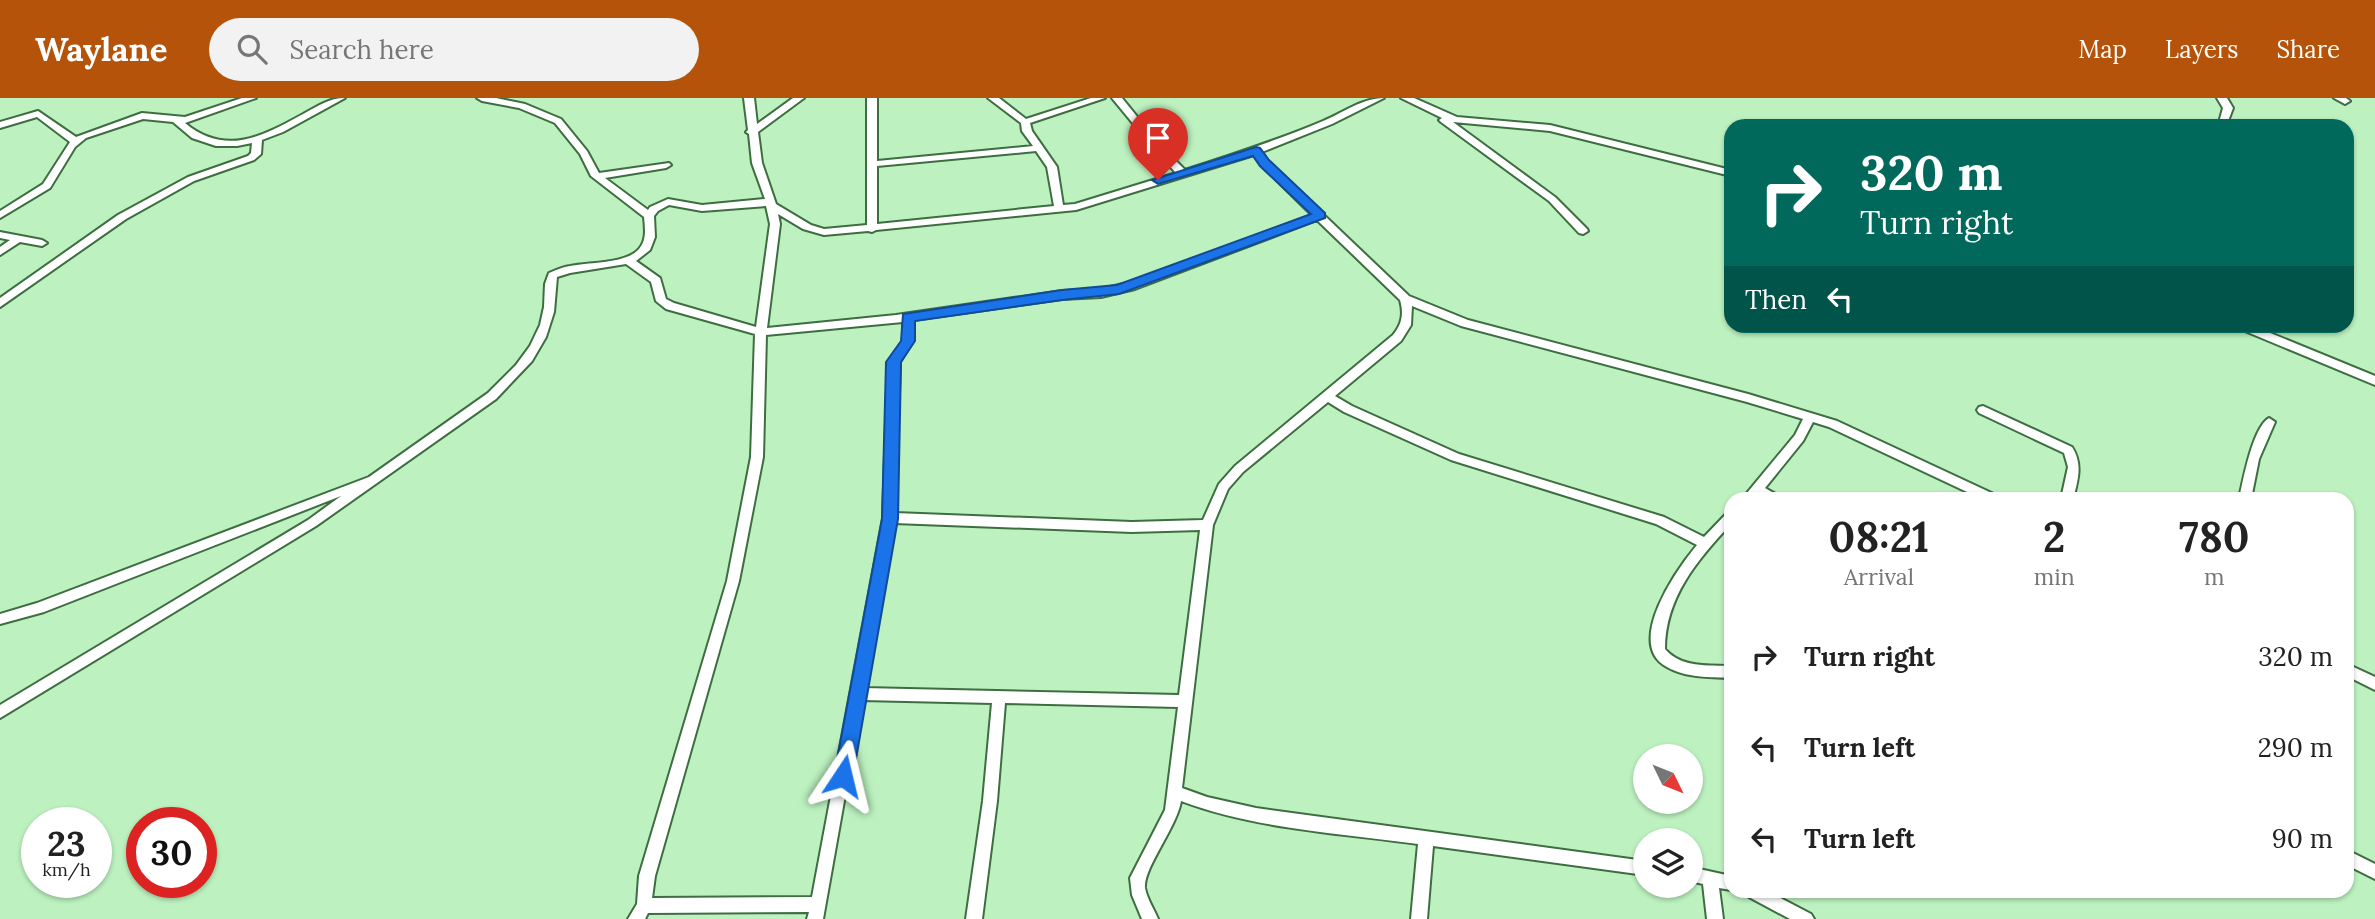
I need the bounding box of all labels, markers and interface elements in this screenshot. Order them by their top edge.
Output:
search box [209,18,699,81]
text: Waylane [35,28,167,70]
icon: search [233,30,271,68]
text: Search here [289,33,434,66]
text: Map [2078,34,2127,65]
text: Layers [2165,34,2238,65]
text: Share [2276,34,2340,65]
pin [1128,108,1188,180]
icon: arrive [1139,119,1177,157]
text: 320 m [1860,141,2003,203]
icon: right [1745,147,1836,238]
text: Turn right [1860,202,2013,243]
icon: left [1821,280,1859,318]
text: Then [1745,283,1807,316]
text: 08:21 [1828,510,1929,564]
text: 2 [2043,510,2065,564]
text: 780 [2179,510,2250,564]
text: Arrival [1844,562,1914,591]
text: min [2034,562,2075,591]
text: m [2204,562,2225,591]
icon: right [1745,638,1783,676]
text: Turn right [1804,640,1935,673]
text: 320 m [2258,640,2333,673]
icon: left [1745,729,1783,767]
text: Turn left [1804,731,1915,764]
text: 290 m [2258,731,2333,764]
position arrow [806,739,880,813]
north arrow [1633,744,1703,814]
map controls [1633,744,1703,898]
speed limit sign: 30 [126,807,217,898]
icon: left [1745,820,1783,858]
text: 23 [47,821,86,866]
text: Turn left [1804,822,1915,855]
text: 90 m [2272,822,2333,855]
button: layers [1633,828,1703,898]
text: km/h [42,858,91,881]

